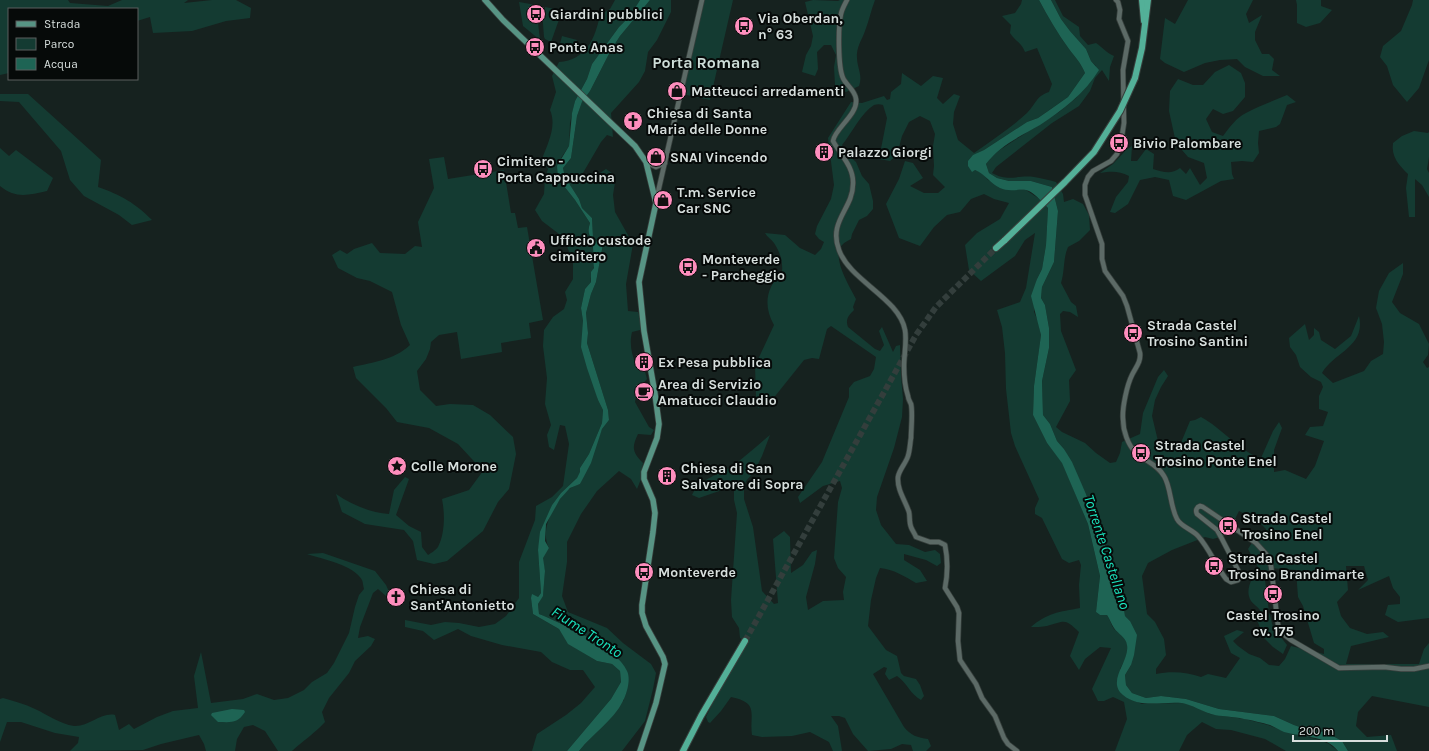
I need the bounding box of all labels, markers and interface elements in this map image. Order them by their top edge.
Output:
bus stop icon: Giardini pubblici [525,3,547,25]
place label: Giardini pubblici [550,6,663,23]
legend [8,8,138,80]
place label: Via Oberdan, n° 63 [758,10,843,43]
bus stop icon: Via Oberdan, n° 63 [733,15,755,37]
text: Strada [44,17,80,31]
bus stop icon: Ponte Anas [524,36,546,58]
text: Parco [44,37,74,51]
place label: Ponte Anas [549,39,623,56]
district label: Porta Romana [652,53,760,72]
text: Acqua [44,57,78,71]
shop icon: Matteucci arredamenti [666,80,688,102]
place label: Matteucci arredamenti [691,83,845,100]
place label: Chiesa di Santa Maria delle Donne [647,105,767,138]
church icon: Chiesa di Santa Maria delle Donne [622,110,644,132]
bus stop icon: Bivio Palombare [1108,132,1130,154]
place label: Bivio Palombare [1133,135,1241,152]
building icon: Palazzo Giorgi [813,141,835,163]
place label: Palazzo Giorgi [838,144,932,161]
shop icon: SNAI Vincendo [645,146,667,168]
place label: SNAI Vincendo [670,149,767,166]
place label: Cimitero - Porta Cappuccina [497,153,615,186]
bus stop icon: Cimitero - Porta Cappuccina [472,158,494,180]
place label: T.m. Service Car SNC [677,184,756,217]
shop icon: T.m. Service Car SNC [652,189,674,211]
place label: Ufficio custode cimitero [550,232,651,265]
public building icon: Ufficio custode cimitero [525,237,547,259]
place label: Monteverde - Parcheggio [702,251,785,284]
bus stop icon: Monteverde - Parcheggio [677,256,699,278]
place label: Strada Castel Trosino Santini [1147,317,1248,350]
bus stop icon: Strada Castel Trosino Santini [1122,322,1144,344]
building icon: Ex Pesa pubblica [633,351,655,373]
place label: Ex Pesa pubblica [658,354,771,371]
place label: Area di Servizio Amatucci Claudio [658,376,777,409]
cafe icon: Area di Servizio Amatucci Claudio [633,381,655,403]
place label: Strada Castel Trosino Ponte Enel [1155,437,1277,470]
bus stop icon: Strada Castel Trosino Ponte Enel [1130,442,1152,464]
place icon: Colle Morone [386,455,408,477]
place label: Colle Morone [411,458,497,475]
place label: Chiesa di San Salvatore di Sopra [681,460,804,493]
building icon: Chiesa di San Salvatore di Sopra [656,465,678,487]
water label: Torrente Castellano [1080,493,1134,612]
place label: Strada Castel Trosino Enel [1242,510,1332,543]
bus stop icon: Strada Castel Trosino Enel [1217,515,1239,537]
place label: Strada Castel Trosino Brandimarte [1228,550,1364,583]
bus stop icon: Strada Castel Trosino Brandimarte [1203,555,1225,577]
bus stop icon: Monteverde [633,561,655,583]
place label: Monteverde [658,564,736,581]
place label: Chiesa di Sant'Antonietto [410,581,515,614]
bus stop icon: Castel Trosino cv. 175 [1262,583,1284,605]
church icon: Chiesa di Sant'Antonietto [385,586,407,608]
water label: Fiume Tronto [548,602,626,662]
place label: Castel Trosino cv. 175 [1226,607,1320,640]
scale bar [1293,717,1387,743]
text: 200 m [1299,724,1334,738]

